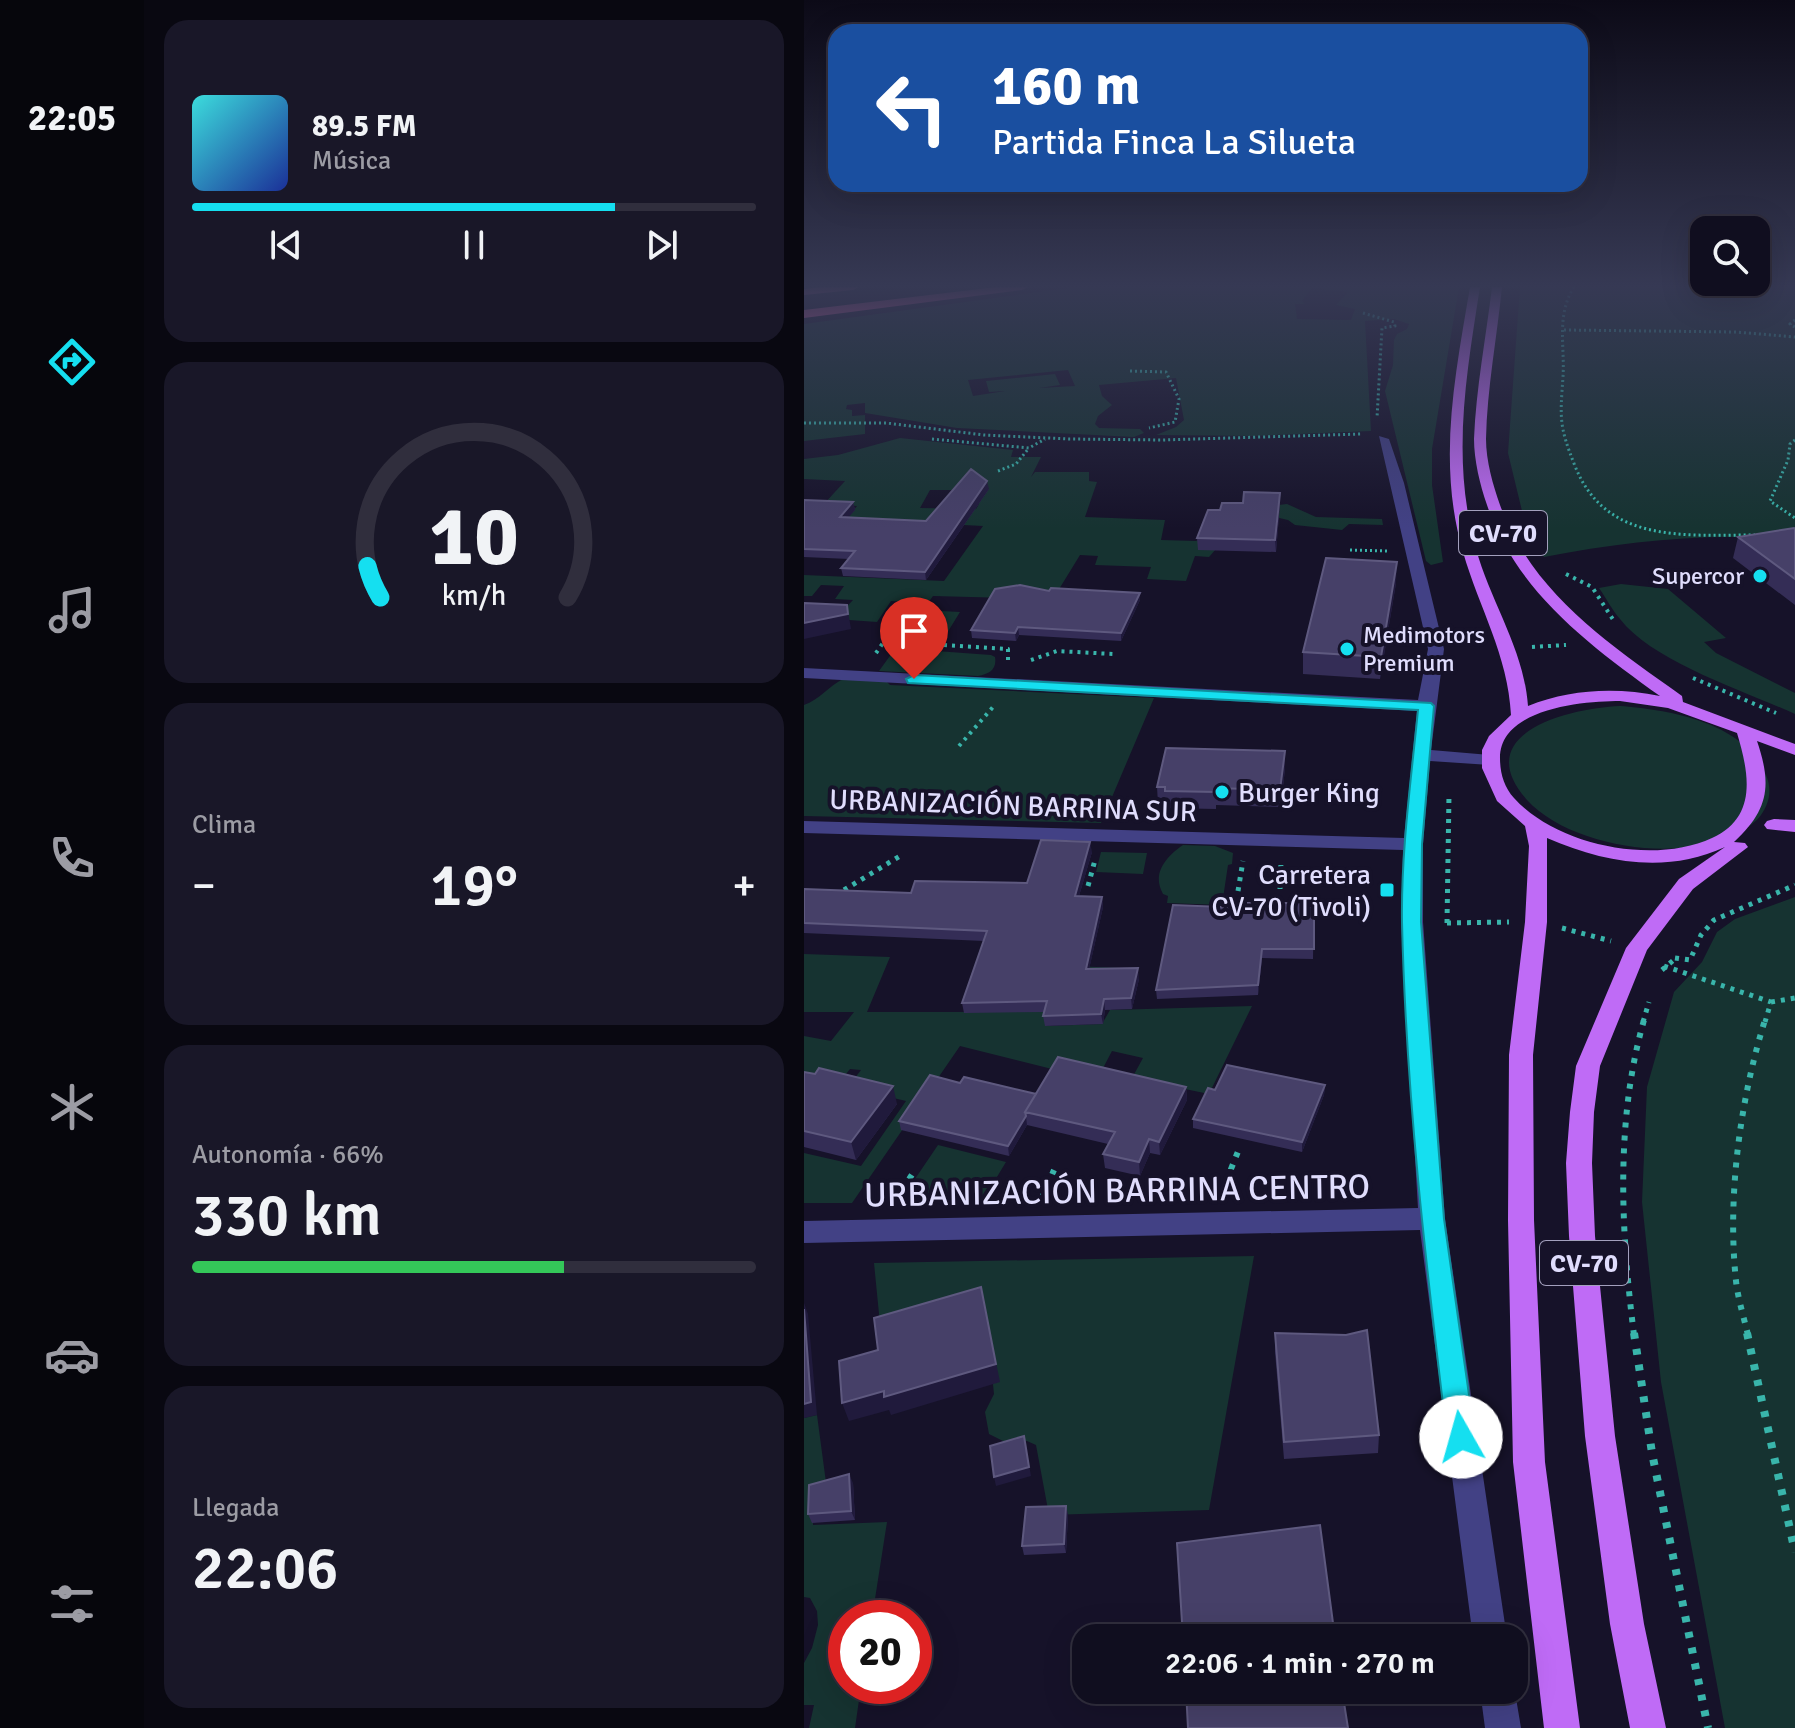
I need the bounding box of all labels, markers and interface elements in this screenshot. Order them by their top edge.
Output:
text: 160 m [992,51,1140,120]
icon: left [860,56,964,160]
text: 22:05 [28,96,116,141]
text: 89.5 FM [312,108,417,145]
text: Partida Finca La Silueta [992,120,1356,165]
text: Música [312,145,391,177]
map controls [1690,216,1770,296]
button: search [1690,216,1770,296]
icon: previous [264,223,308,267]
icon: pause [452,223,496,267]
icon: next [640,223,684,267]
icon: directions [44,334,100,390]
text: 10 [429,486,519,588]
road number: CV-70 [1459,511,1547,555]
place label: Supercor [1652,561,1744,591]
marker: Supercor [1751,567,1769,585]
text: km/h [442,579,506,614]
icon: music [44,582,100,638]
pin [880,597,948,679]
icon: arrive [892,609,936,653]
place label: Medimotors Premium [1363,620,1485,678]
marker: Medimotors Premium [1338,640,1356,658]
place label: Burger King [1238,776,1380,810]
street label: URBANIZACIÓN BARRINA SUR [829,783,1197,829]
marker: Burger King [1213,783,1231,801]
text: Clima [192,809,256,841]
icon: phone [44,830,100,886]
text: 19° [430,849,518,923]
place label: Carretera CV-70 (Tivoli) [1211,858,1371,924]
text: − [192,859,216,913]
text: + [732,859,756,913]
marker: Carretera CV-70 (Tivoli) [1378,881,1396,899]
icon: climate [44,1079,100,1135]
text: Autonomía · 66% [192,1139,384,1171]
street label: URBANIZACIÓN BARRINA CENTRO [864,1166,1370,1216]
text: 330 km [192,1179,381,1253]
road number: CV-70 [1540,1241,1628,1285]
icon: car [44,1327,100,1383]
position arrow [1419,1395,1503,1479]
text: Llegada [192,1492,279,1524]
text: 22:06 [192,1532,339,1606]
icon: filters [44,1576,100,1632]
speed limit sign: 20 [828,1600,932,1704]
text: 22:06 · 1 min · 270 m [1165,1645,1435,1682]

